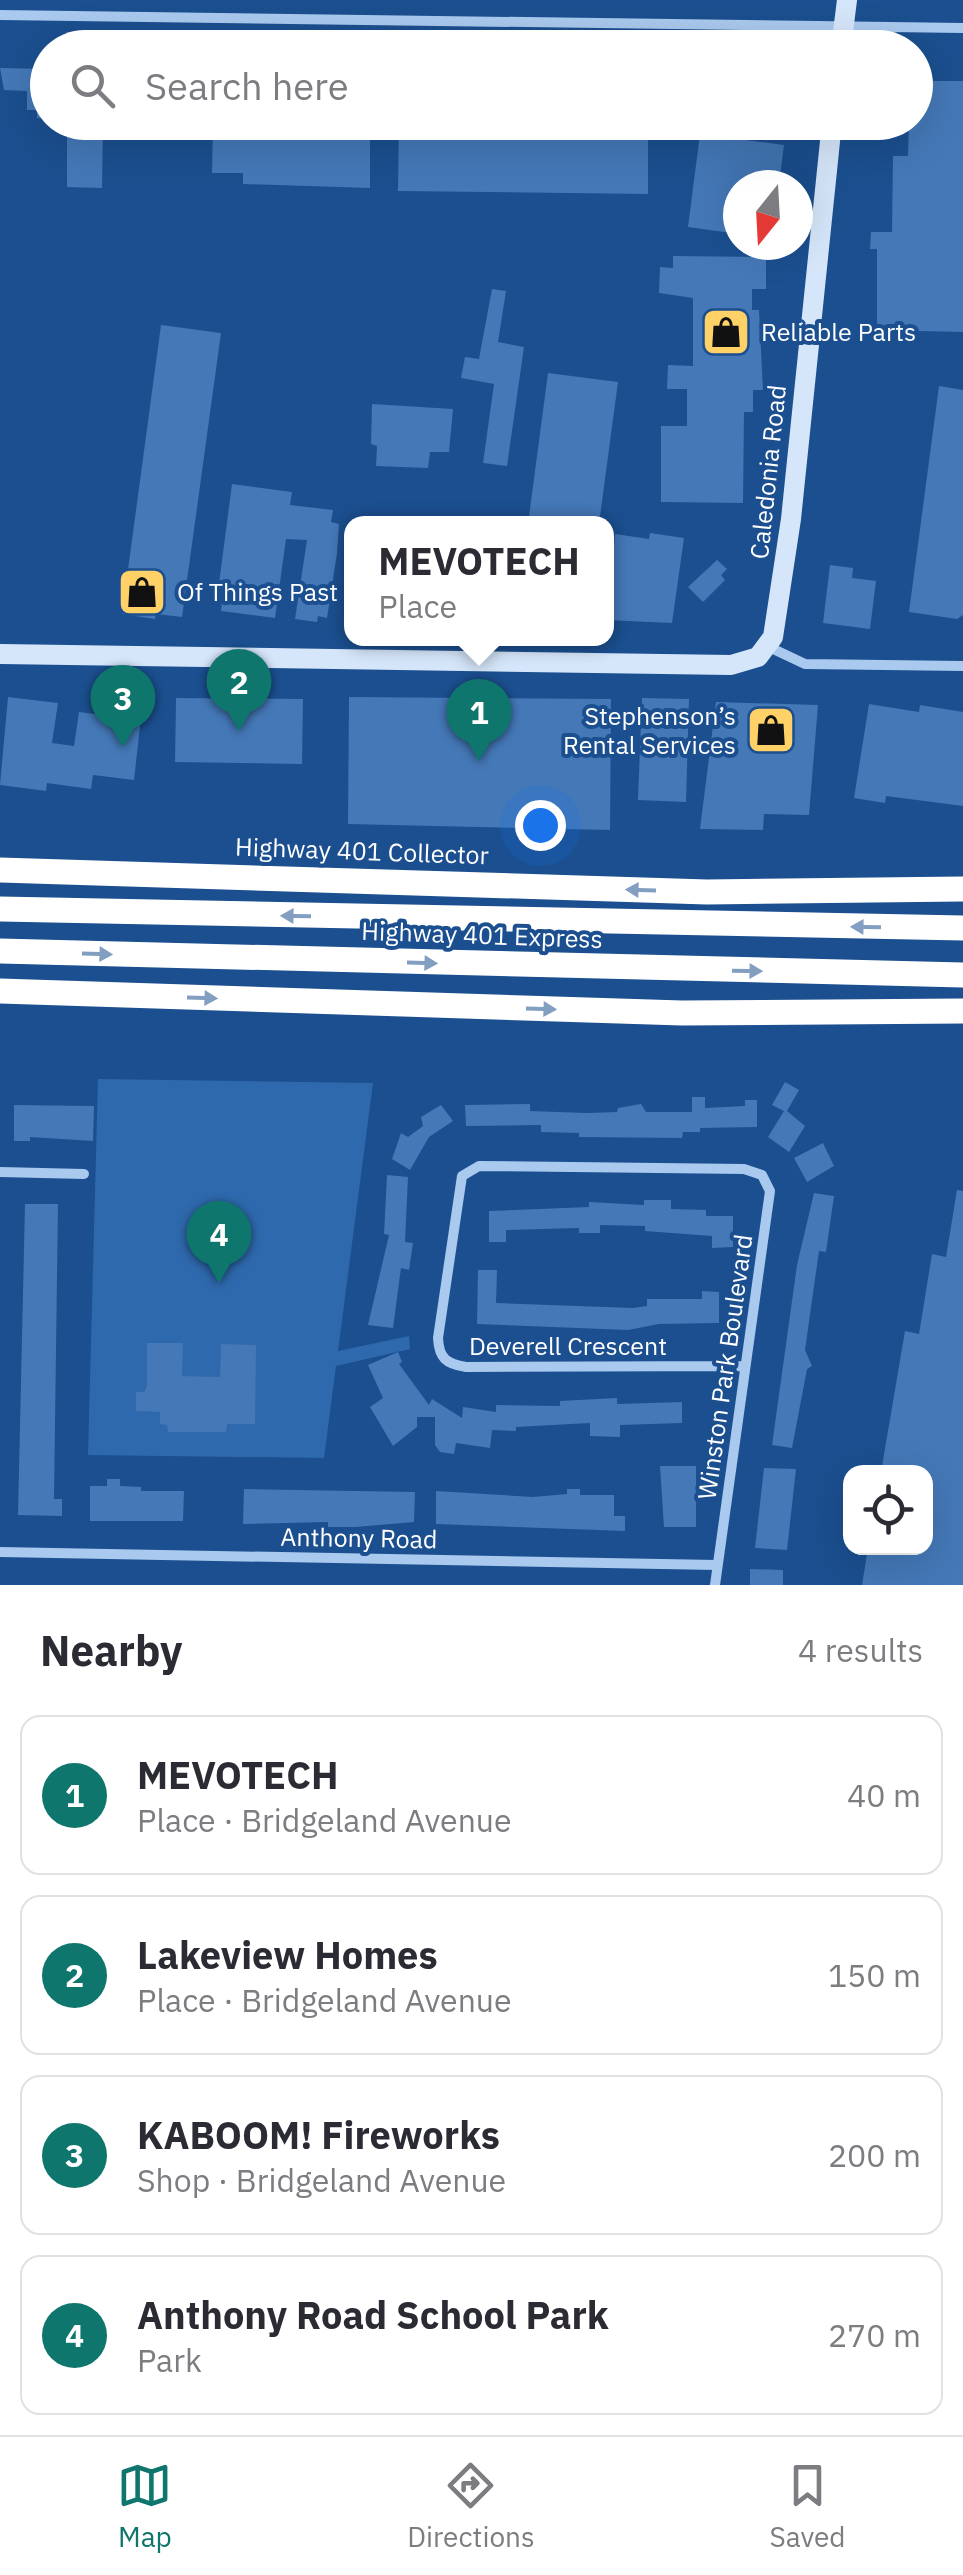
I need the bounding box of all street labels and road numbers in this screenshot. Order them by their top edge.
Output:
street label: Caledonia Road [742,383,793,561]
street label: Highway 401 Collector [235,830,489,871]
street label: Highway 401 Express [361,914,603,955]
street label: Winston Park Boulevard [690,1232,759,1502]
street label: Deverell Crescent [469,1329,667,1362]
street label: Anthony Road [280,1520,438,1555]

